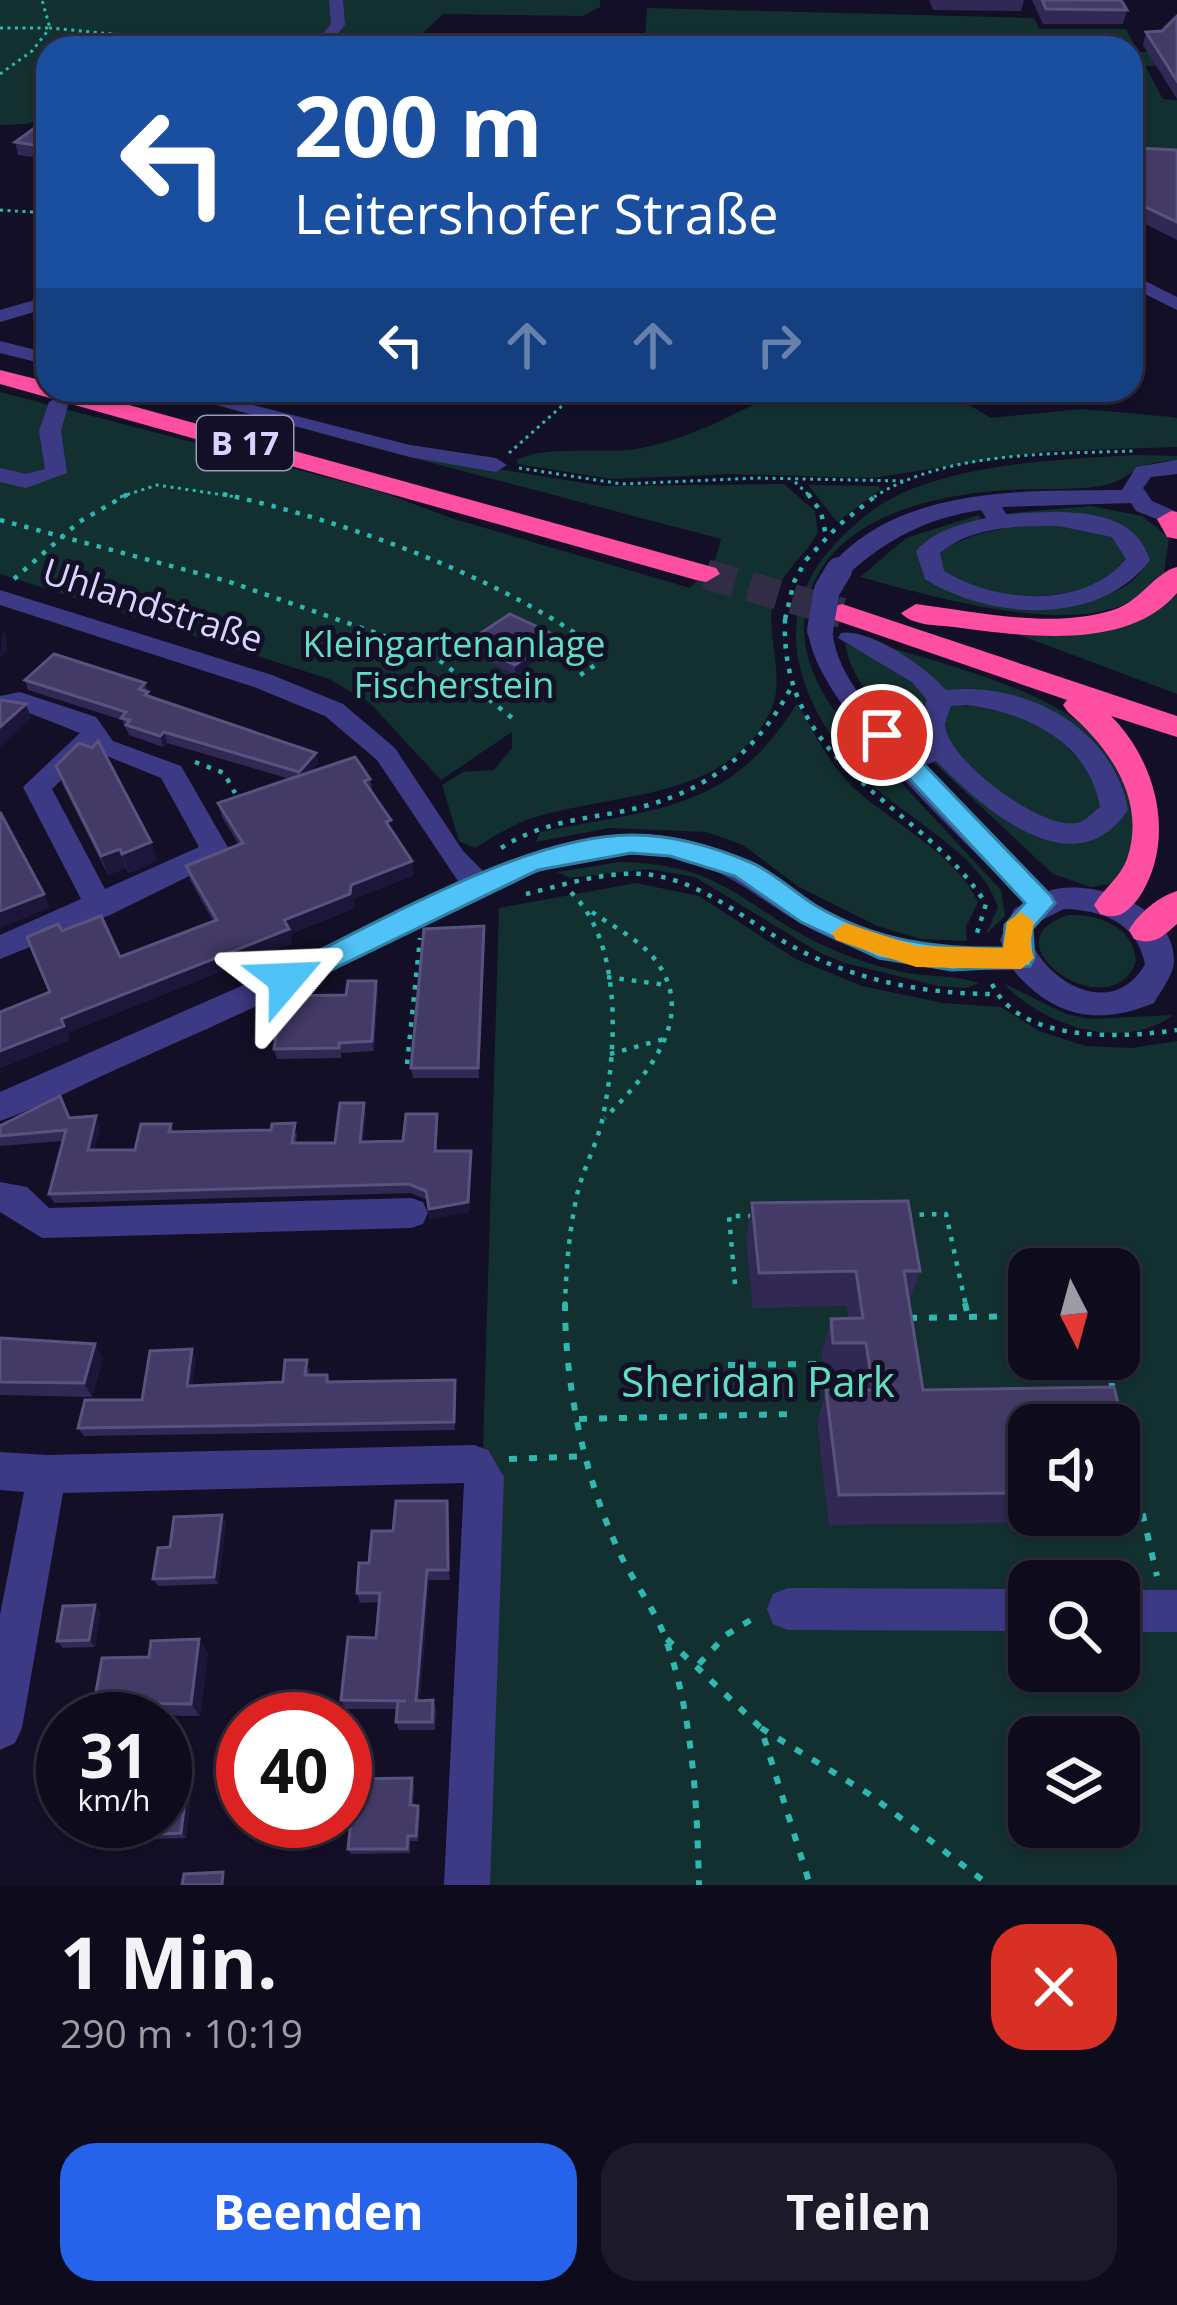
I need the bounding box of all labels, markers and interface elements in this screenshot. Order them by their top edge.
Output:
text: 200 m [294,67,542,182]
icon: left [96,84,252,240]
text: Leitershofer Straße [294,176,779,250]
icon: left [368,312,434,378]
icon: ahead [494,312,560,378]
icon: ahead [620,312,686,378]
icon: right [746,312,812,378]
road number: B 17 [197,416,293,470]
street label: Uhlandstraße [37,546,270,663]
park label: Kleingartenanlage Fischerstein [303,619,605,709]
pin [831,684,933,786]
icon: arrive [849,702,915,768]
position arrow [223,916,349,1042]
north arrow [1008,1248,1140,1380]
map controls [1008,1248,1140,1848]
park label: Sheridan Park [621,1352,895,1409]
button: sound [1008,1404,1140,1536]
button: search [1008,1560,1140,1692]
speed limit sign: 40 [216,1692,372,1848]
text: 31 [80,1714,148,1796]
button: layers [1008,1716,1140,1848]
text: km/h [78,1779,150,1820]
text: 1 Min. [60,1912,278,2010]
button: close [991,1924,1117,2050]
text: 290 m · 10:19 [60,2006,303,2059]
button: Beenden [60,2143,577,2281]
button: Teilen [601,2143,1117,2281]

